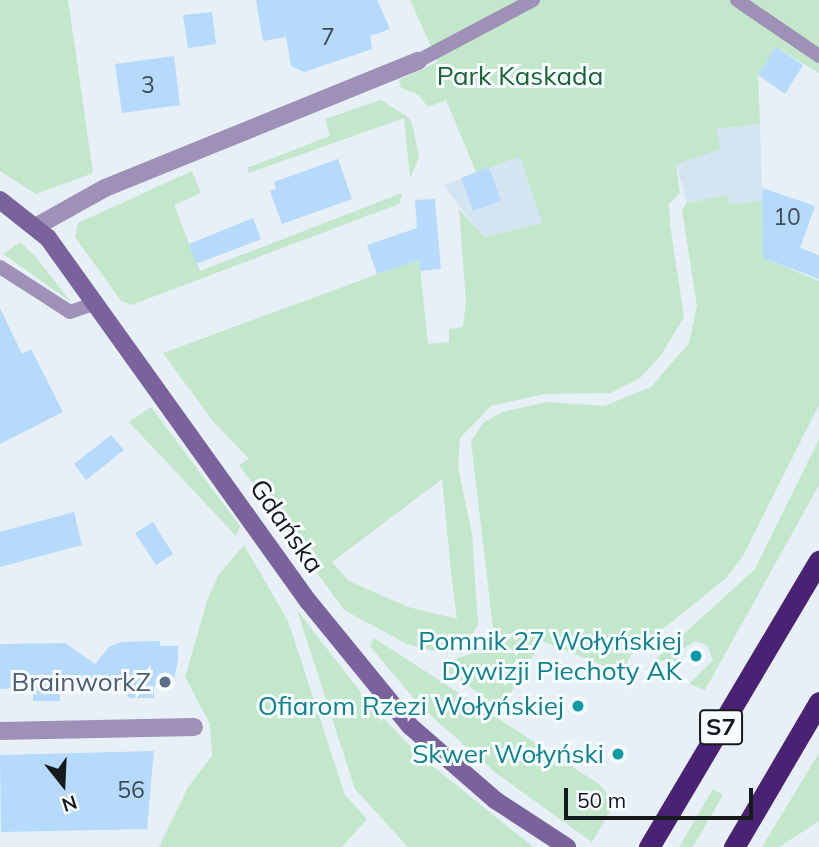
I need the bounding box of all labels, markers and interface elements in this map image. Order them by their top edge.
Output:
house number: 7 [321,23,335,51]
park label: Park Kaskada [437,60,603,92]
house number: 3 [141,71,155,99]
house number: 10 [773,203,801,231]
street label: Gdańska [243,473,331,579]
place label: Pomnik 27 Wołyńskiej Dywizji Piechoty AK [418,625,682,686]
marker: Pomnik 27 Wołyńskiej Dywizji Piechoty AK [688,648,704,664]
place label: BrainworkZ [12,666,151,698]
marker: BrainworkZ [157,674,173,690]
place label: Ofiarom Rzezi Wołyńskiej [258,690,564,722]
marker: Ofiarom Rzezi Wołyńskiej [570,698,586,714]
road number: S7 [698,706,744,748]
place label: Skwer Wołyński [412,738,604,770]
marker: Skwer Wołyński [610,746,626,762]
north arrow [28,749,98,819]
scale bar [567,774,756,818]
house number: 56 [117,776,145,804]
text: 50 m [577,787,626,813]
text: N [59,790,80,818]

